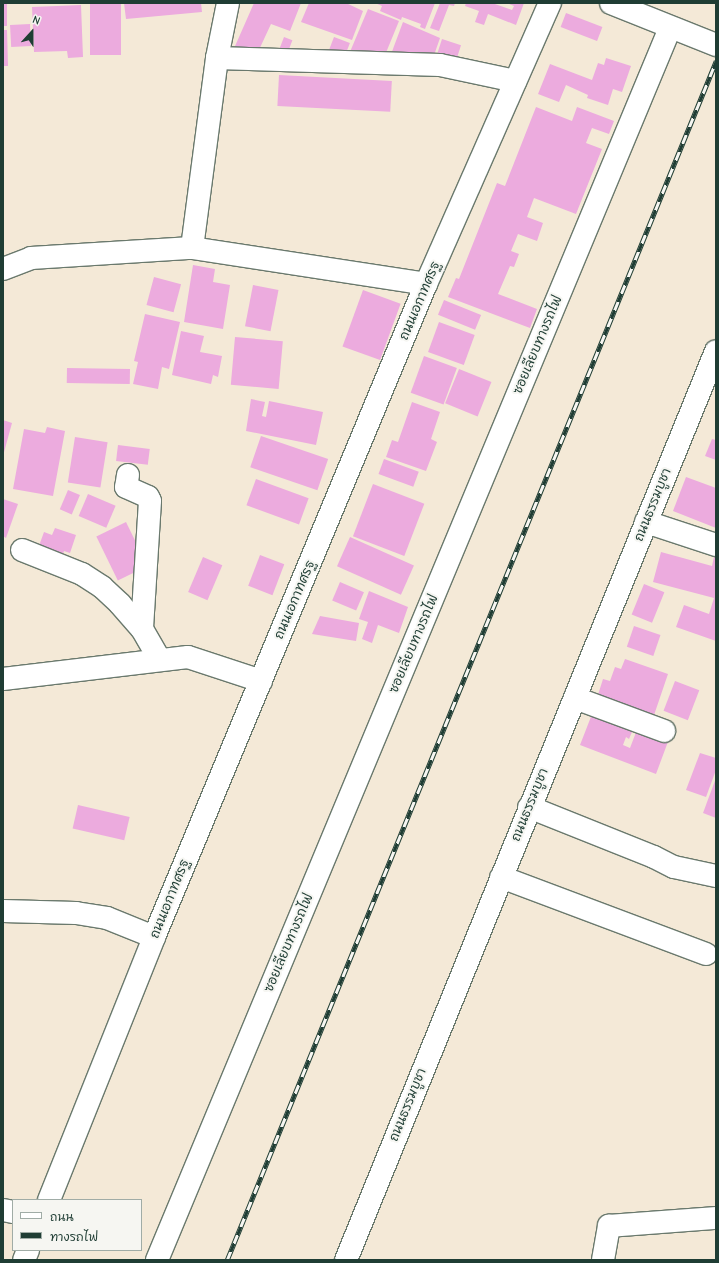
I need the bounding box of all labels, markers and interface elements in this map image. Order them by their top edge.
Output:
north arrow [12,12,52,52]
text: N [31,13,42,28]
street label: ถนนเอกาทศรฐ [396,259,444,343]
street label: ซอยเลียบทางรถไฟ [510,293,566,397]
street label: ถนนธรรมบูชา [631,466,675,544]
street label: ถนนเอกาทศรฐ [271,558,319,642]
street label: ซอยเลียบทางรถไฟ [386,592,442,696]
street label: ถนนธรรมบูชา [508,766,552,844]
street label: ถนนเอกาทศรฐ [147,857,193,941]
street label: ซอยเลียบทางรถไฟ [261,891,317,995]
street label: ถนนธรรมบูชา [386,1066,430,1144]
legend [12,1199,142,1251]
text: ถนน [50,1210,74,1224]
text: ทางรถไฟ [50,1230,98,1244]

